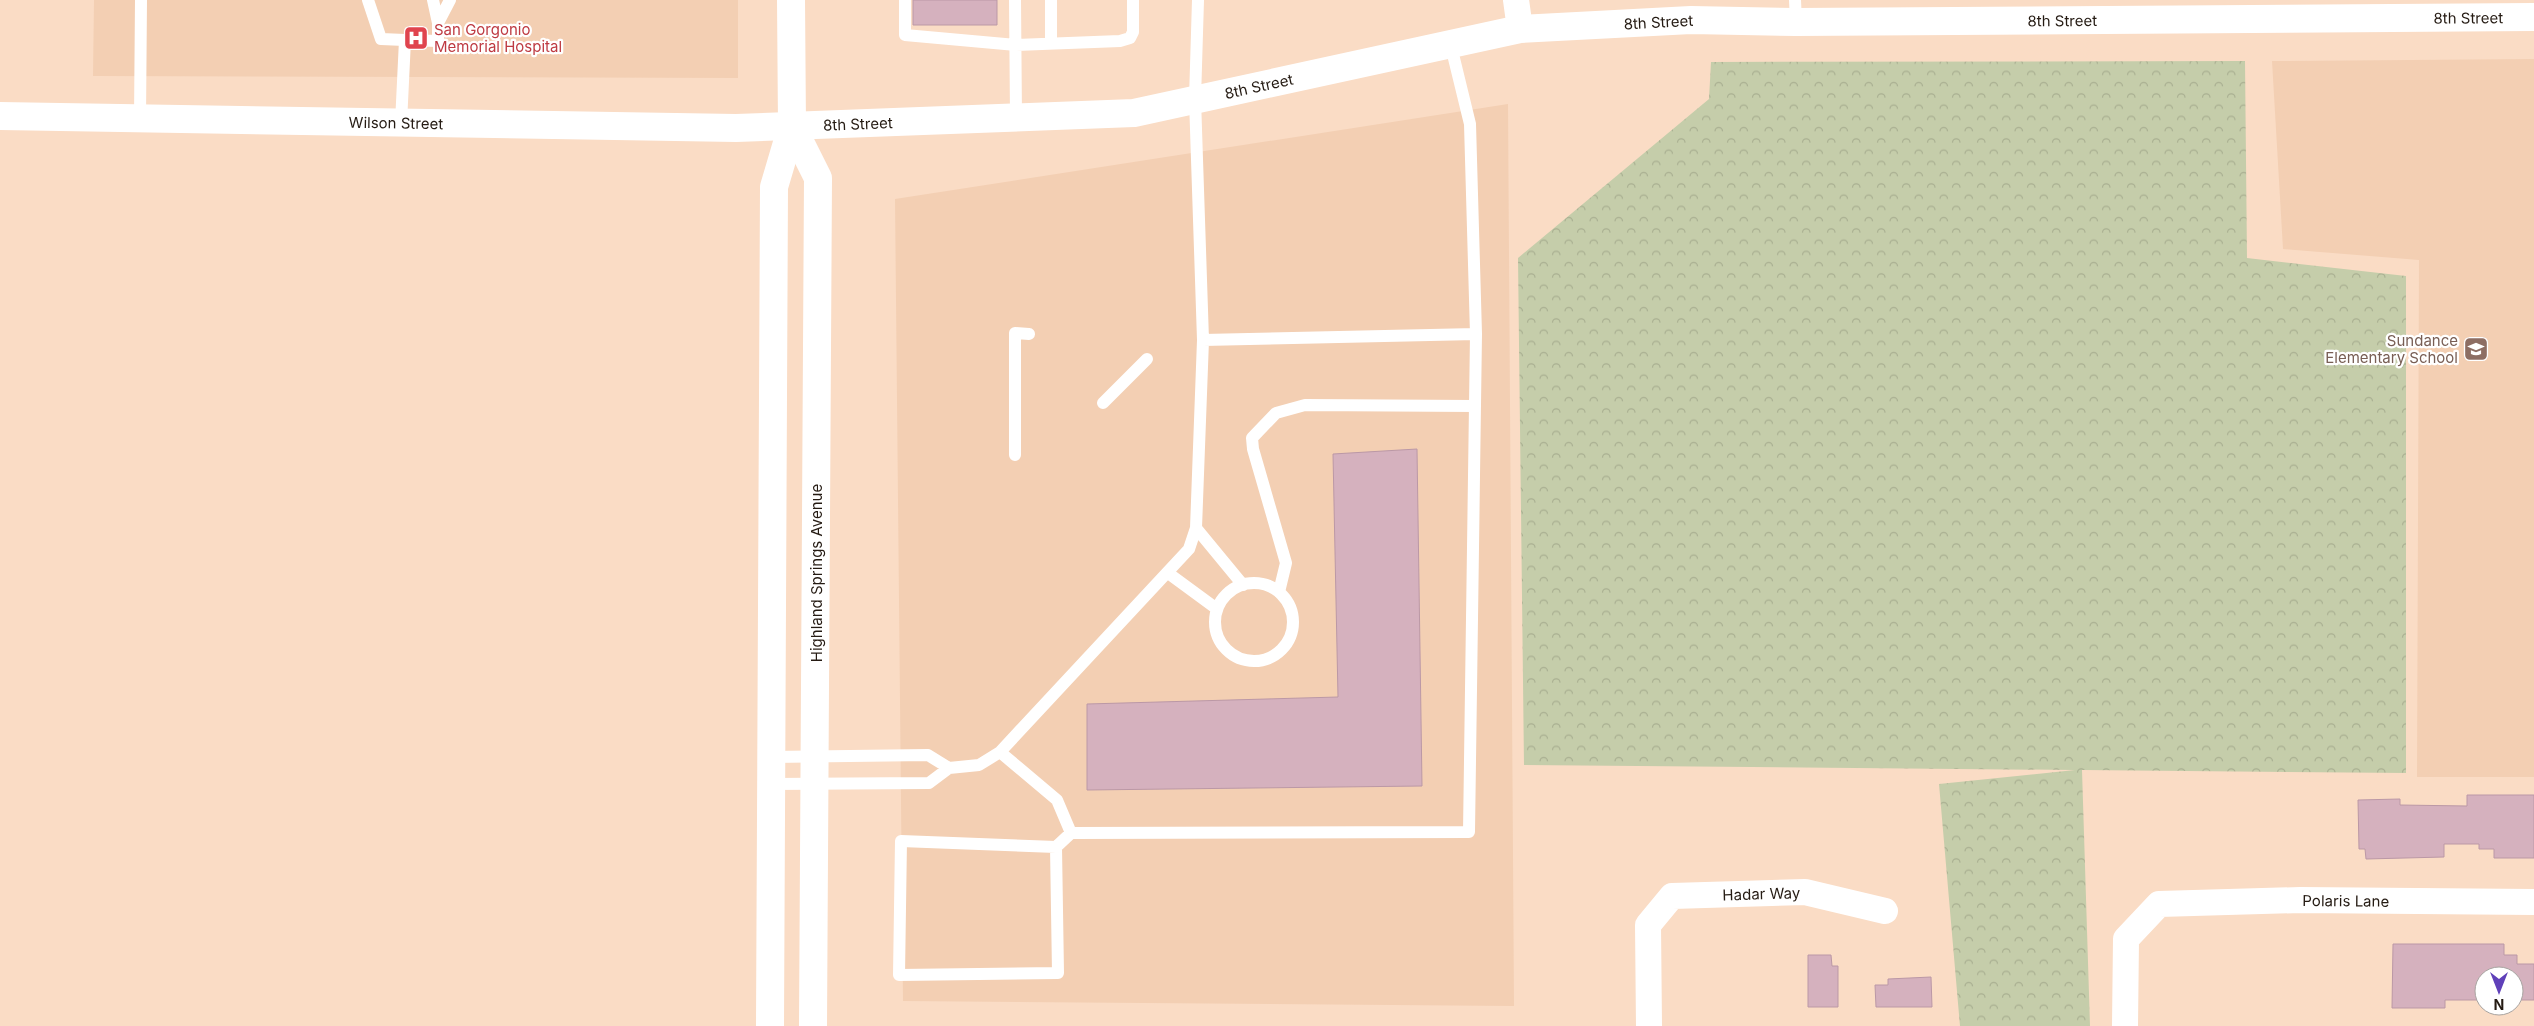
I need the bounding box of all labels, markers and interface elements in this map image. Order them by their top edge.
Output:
street label: 8th Street [2433,8,2503,27]
street label: 8th Street [1623,10,1694,33]
street label: 8th Street [2027,10,2097,30]
place label: San Gorgonio Memorial Hospital [434,20,562,56]
hospital icon: San Gorgonio Memorial Hospital [403,25,429,51]
street label: 8th Street [1223,69,1295,103]
street label: Wilson Street [349,112,443,133]
street label: 8th Street [823,113,893,134]
place label: Sundance Elementary School [2325,331,2458,367]
school or university icon: Sundance Elementary School [2463,336,2489,362]
street label: Highland Springs Avenue [807,484,826,662]
street label: Hadar Way [1722,883,1801,904]
street label: Polaris Lane [2302,891,2389,910]
north arrow [2474,966,2524,1016]
text: N [2494,996,2504,1013]

